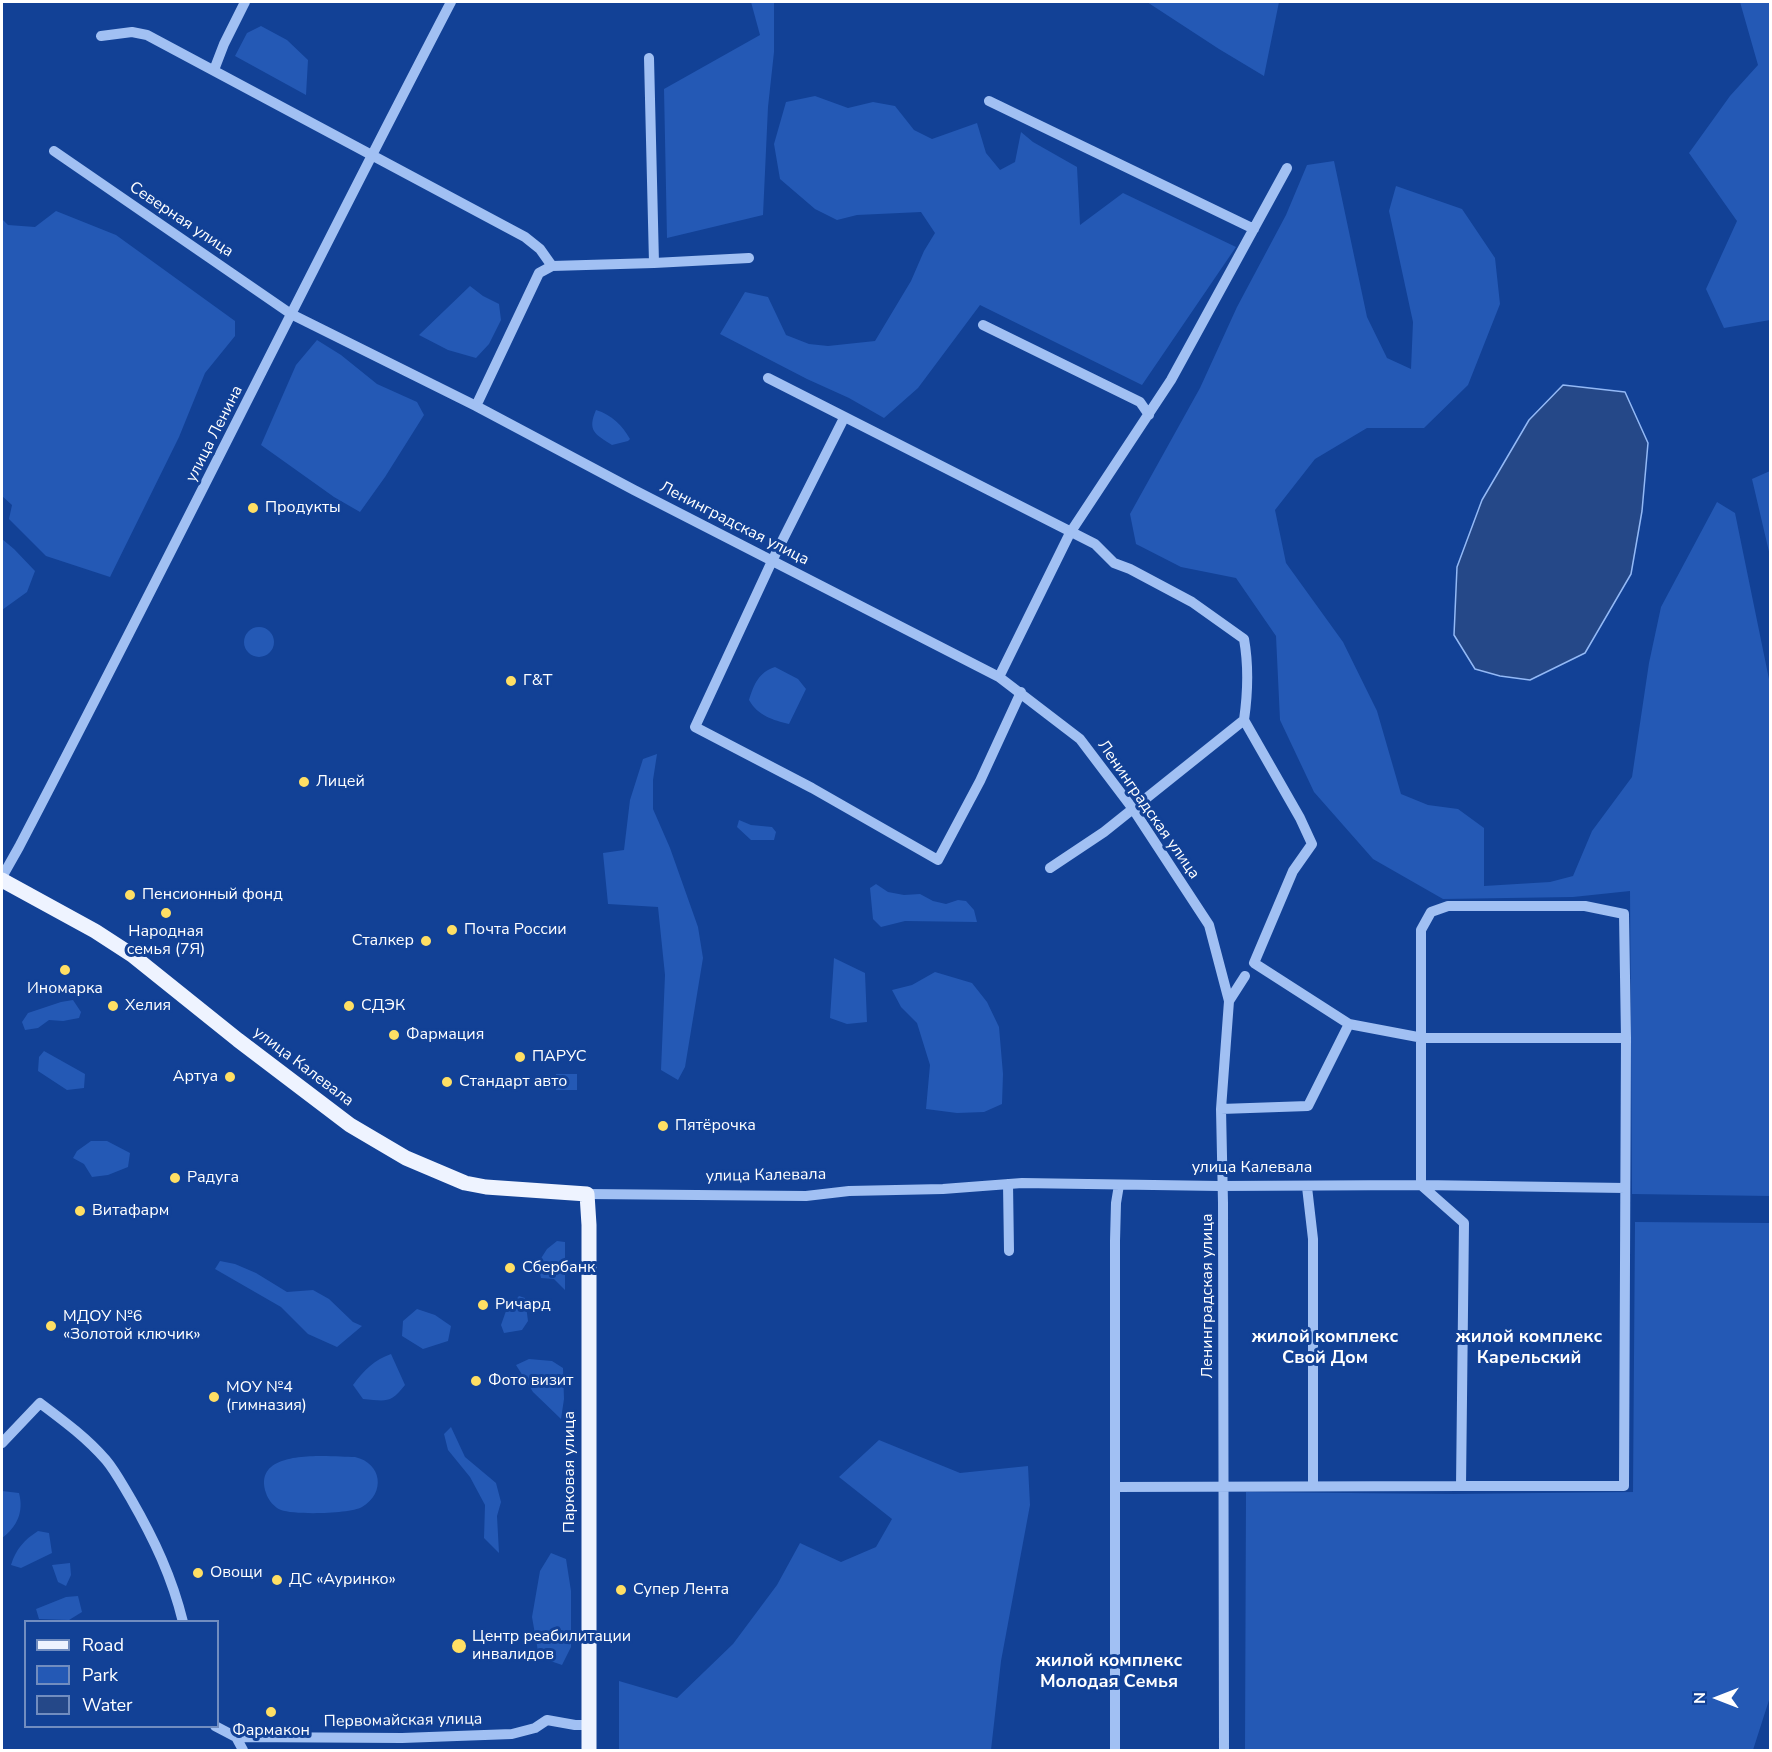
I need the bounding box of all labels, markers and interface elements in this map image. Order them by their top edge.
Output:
street label: Северная улица [125,178,237,262]
street label: улица Ленина [182,382,248,486]
street label: Ленинградская улица [656,478,812,570]
place label: Продукты [265,498,341,518]
marker: Продукты [246,501,260,515]
place label: Г&Т [523,671,552,691]
marker: Г&Т [504,674,518,688]
street label: Ленинградская улица [1093,737,1203,883]
place label: Лицей [316,772,365,792]
marker: Лицей [297,775,311,789]
place label: Пенсионный фонд [142,885,283,905]
marker: Пенсионный фонд [123,888,137,902]
marker: Народная семья (7Я) [159,906,173,920]
place label: Почта России [464,920,567,940]
place label: Народная семья (7Я) [127,922,205,960]
marker: Почта России [445,923,459,937]
place label: Сталкер [352,931,414,951]
marker: Сталкер [419,934,433,948]
marker: Иномарка [58,963,72,977]
place label: Иномарка [27,979,103,999]
place label: Хелия [125,996,171,1016]
place label: СДЭК [361,996,405,1016]
marker: Хелия [106,999,120,1013]
marker: СДЭК [342,999,356,1013]
street label: улица Калевала [249,1023,357,1111]
place label: Фармация [406,1025,484,1045]
marker: Фармация [387,1028,401,1042]
place label: ПАРУС [532,1047,586,1067]
marker: ПАРУС [513,1050,527,1064]
place label: Артуа [173,1067,218,1087]
marker: Артуа [223,1070,237,1084]
place label: Стандарт авто [459,1072,567,1092]
marker: Стандарт авто [440,1075,454,1089]
place label: Пятёрочка [675,1116,756,1136]
marker: Пятёрочка [656,1119,670,1133]
street label: улица Калевала [1192,1158,1312,1178]
street label: улица Калевала [706,1165,826,1187]
place label: Радуга [187,1168,239,1188]
marker: Радуга [168,1171,182,1185]
place label: Витафарм [92,1201,169,1221]
marker: Витафарм [73,1204,87,1218]
street label: Ленинградская улица [1198,1213,1218,1379]
place label: Сбербанк [522,1258,595,1278]
marker: Сбербанк [503,1261,517,1275]
place label: Ричард [495,1295,551,1315]
marker: Ричард [476,1298,490,1312]
place label: МДОУ №6 «Золотой ключик» [63,1307,201,1345]
marker: МДОУ №6 «Золотой ключик» [44,1319,58,1333]
district label: жилой комплекс Свой Дом [1252,1327,1398,1370]
district label: жилой комплекс Карельский [1456,1327,1602,1370]
place label: Фото визит [488,1371,573,1391]
marker: Фото визит [469,1374,483,1388]
place label: МОУ №4 (гимназия) [226,1378,307,1416]
marker: МОУ №4 (гимназия) [207,1390,221,1404]
street label: Парковая улица [560,1411,580,1533]
place label: Овощи [210,1563,263,1583]
marker: Овощи [191,1566,205,1580]
place label: ДС «Ауринко» [289,1570,396,1590]
marker: ДС «Ауринко» [270,1573,284,1587]
place label: Супер Лента [633,1580,729,1600]
marker: Супер Лента [614,1583,628,1597]
legend [24,1620,219,1728]
place label: Центр реабилитации инвалидов [472,1627,631,1665]
text: Road [82,1633,124,1657]
marker: Центр реабилитации инвалидов [450,1637,468,1655]
district label: жилой комплекс Молодая Семья [1036,1651,1182,1694]
text: Park [82,1663,118,1687]
north arrow [1688,1668,1748,1728]
text: N [1689,1692,1711,1704]
text: Water [82,1693,133,1717]
marker: Фармакон [264,1705,278,1719]
street label: Первомайская улица [324,1710,482,1732]
place label: Фармакон [232,1721,310,1741]

